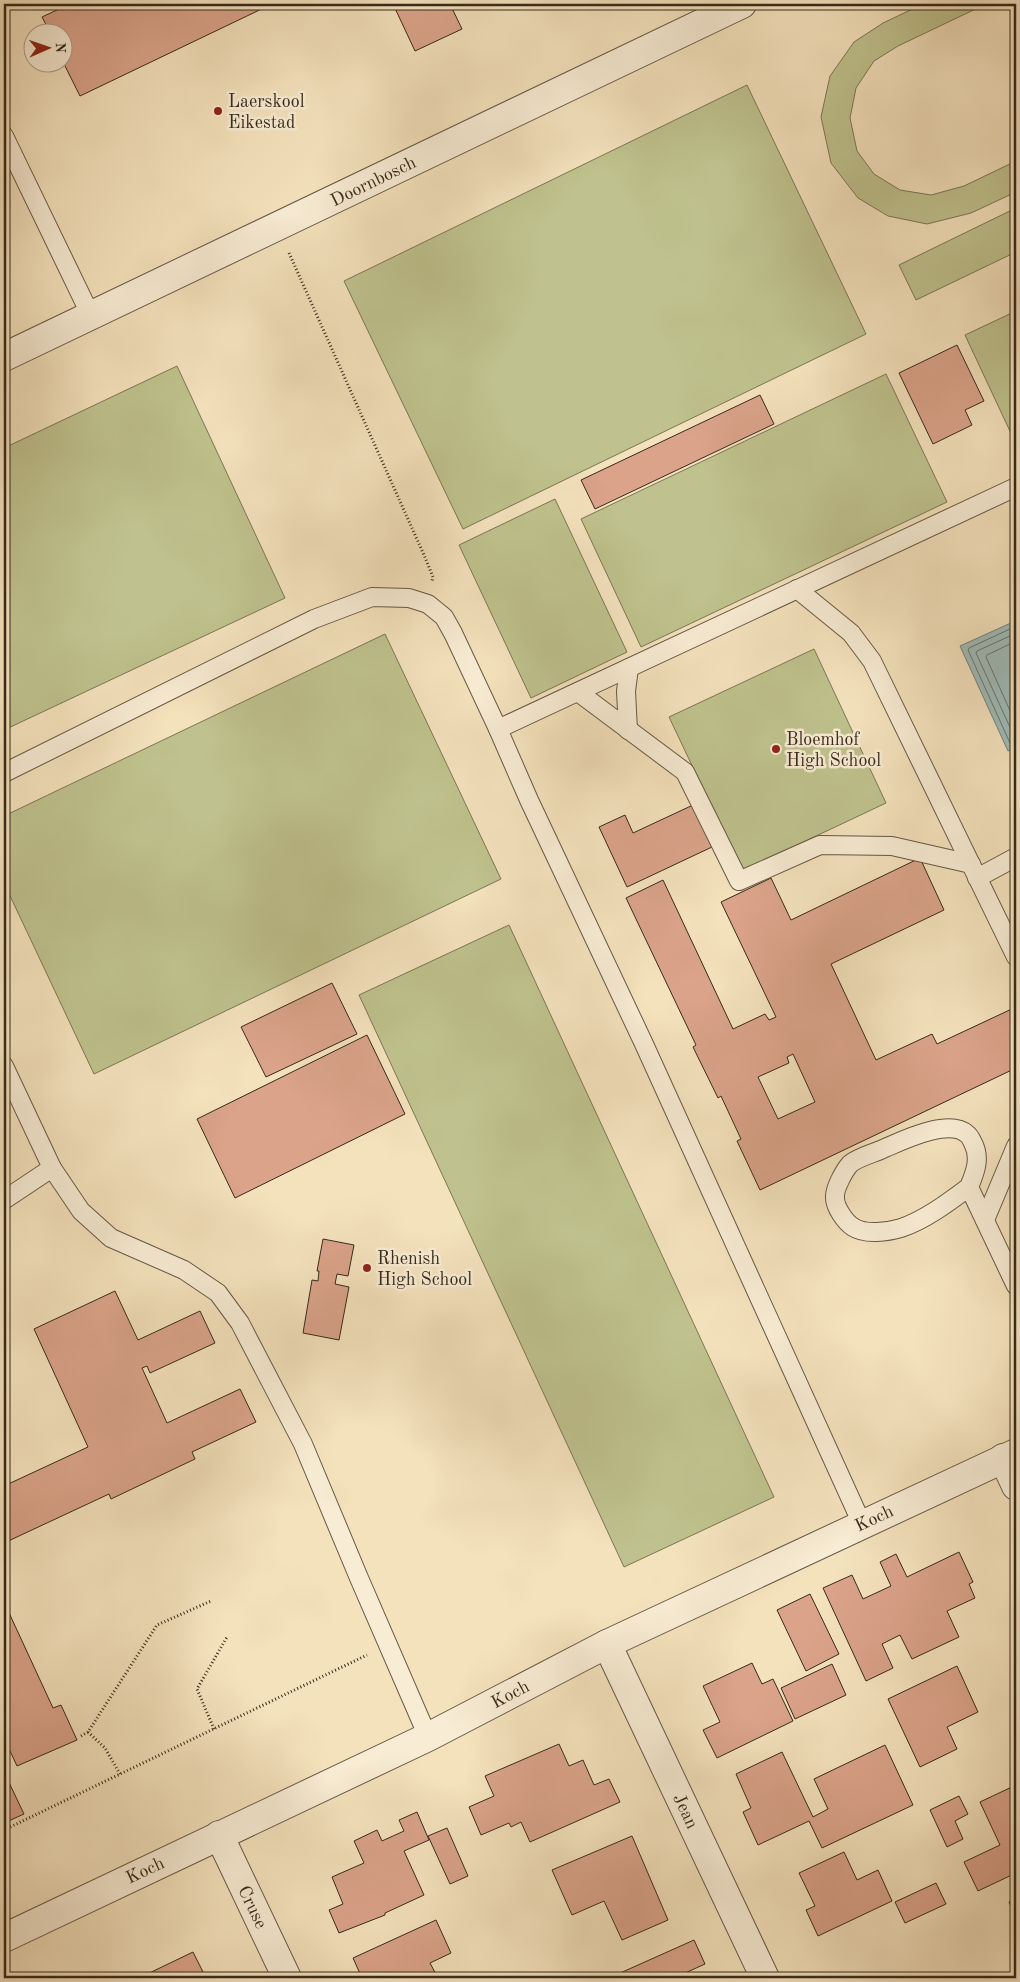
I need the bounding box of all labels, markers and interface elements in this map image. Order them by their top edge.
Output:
north arrow [22,22,72,72]
text: N [53,42,67,53]
place label: Laerskool Eikestad [228,93,305,132]
marker: Laerskool Eikestad [212,105,224,117]
street label: Doornbosch [328,153,419,210]
place label: Bloemhof High School [786,731,881,770]
marker: Bloemhof High School [770,743,782,755]
place label: Rhenish High School [377,1250,472,1289]
marker: Rhenish High School [361,1262,373,1274]
street label: Koch [852,1502,897,1536]
street label: Koch [489,1677,533,1712]
street label: Jean [669,1791,701,1832]
street label: Koch [123,1854,168,1888]
street label: Cruse [234,1883,270,1932]

